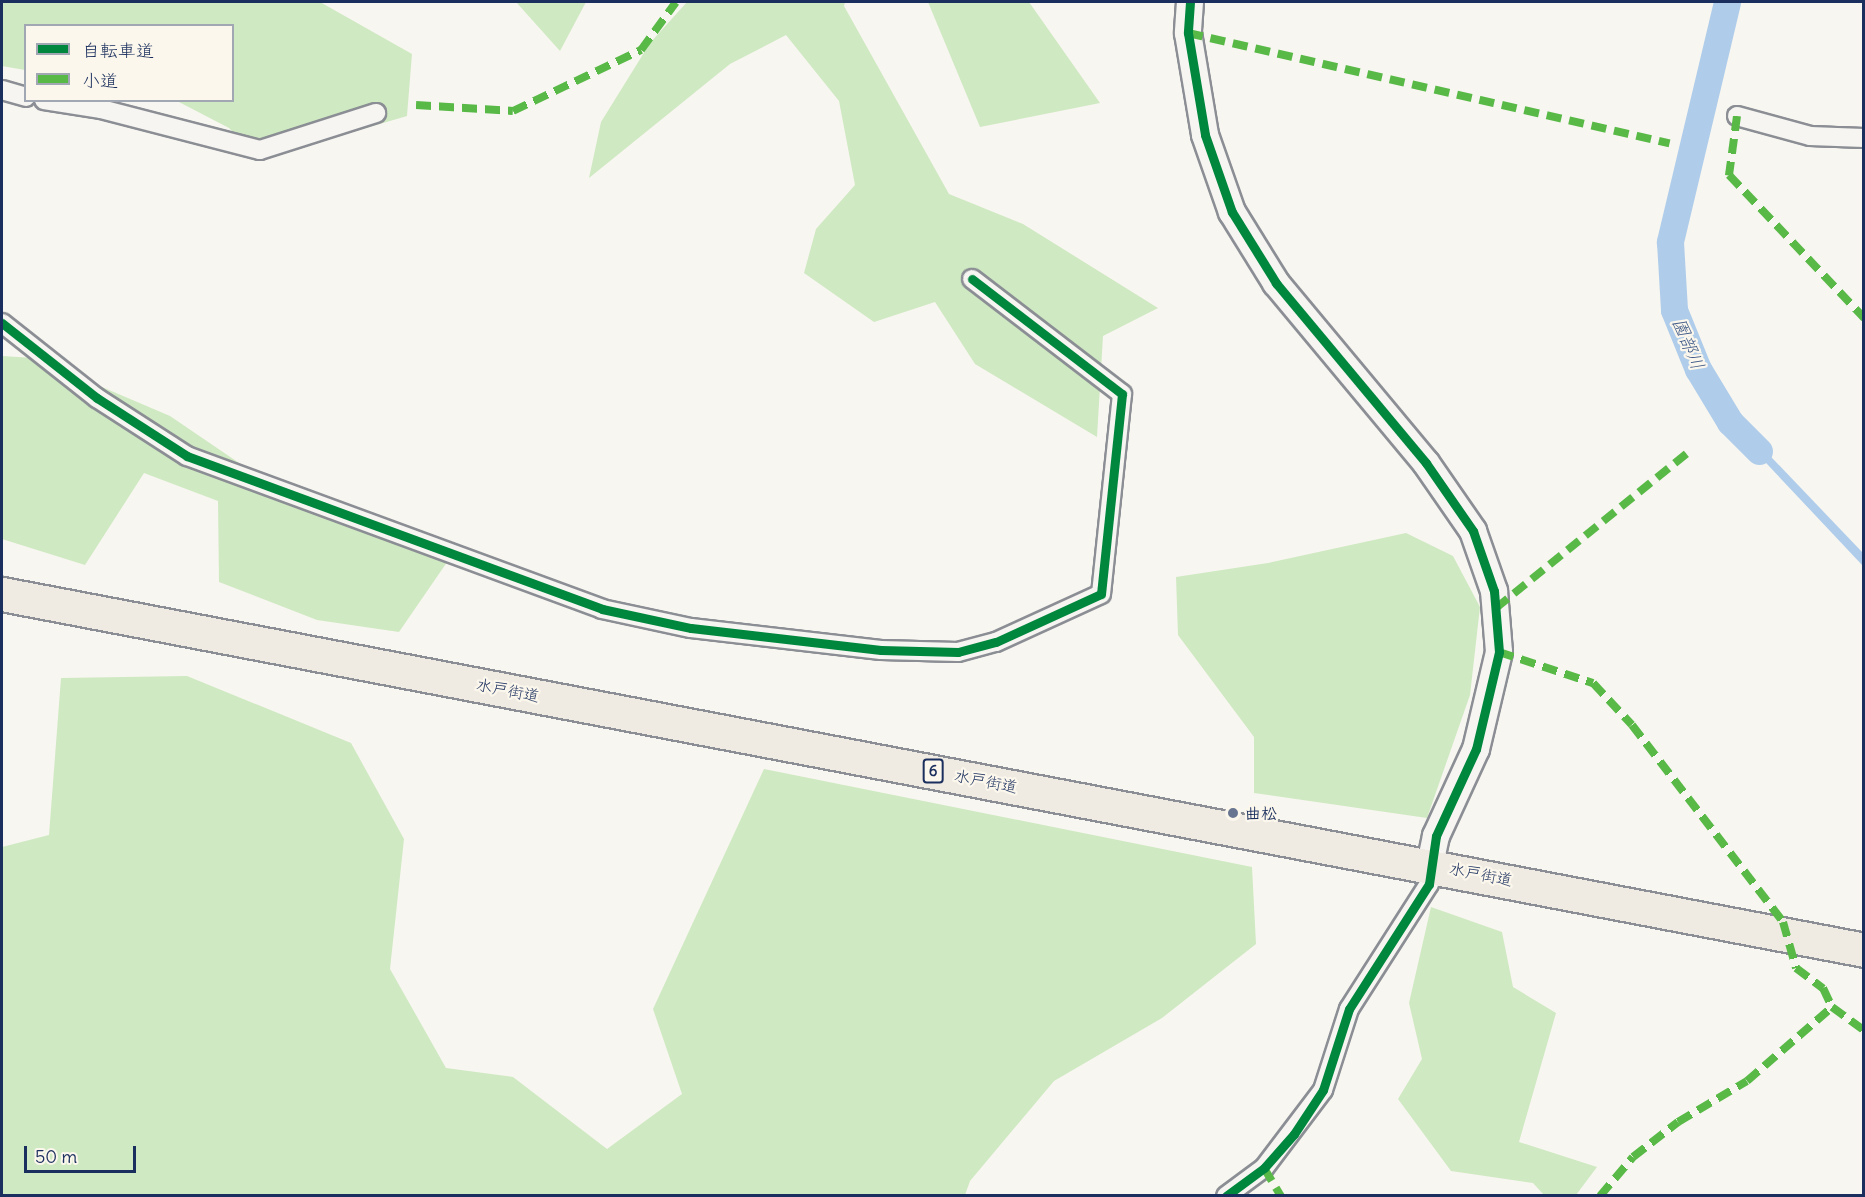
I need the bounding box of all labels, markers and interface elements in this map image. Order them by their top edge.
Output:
legend [24,24,234,102]
text: 自転車道 [82,39,154,62]
text: 小道 [82,69,118,92]
water label: 園部川 [1668,315,1708,373]
street label: 水戸街道 [475,674,541,706]
road number: 6 [922,759,944,783]
street label: 水戸街道 [953,765,1019,797]
place label: 曲松 [1245,803,1277,823]
marker: 曲松 [1226,806,1240,820]
street label: 水戸街道 [1448,858,1514,890]
scale bar [27,1134,140,1172]
text: 50 m [35,1145,77,1168]

